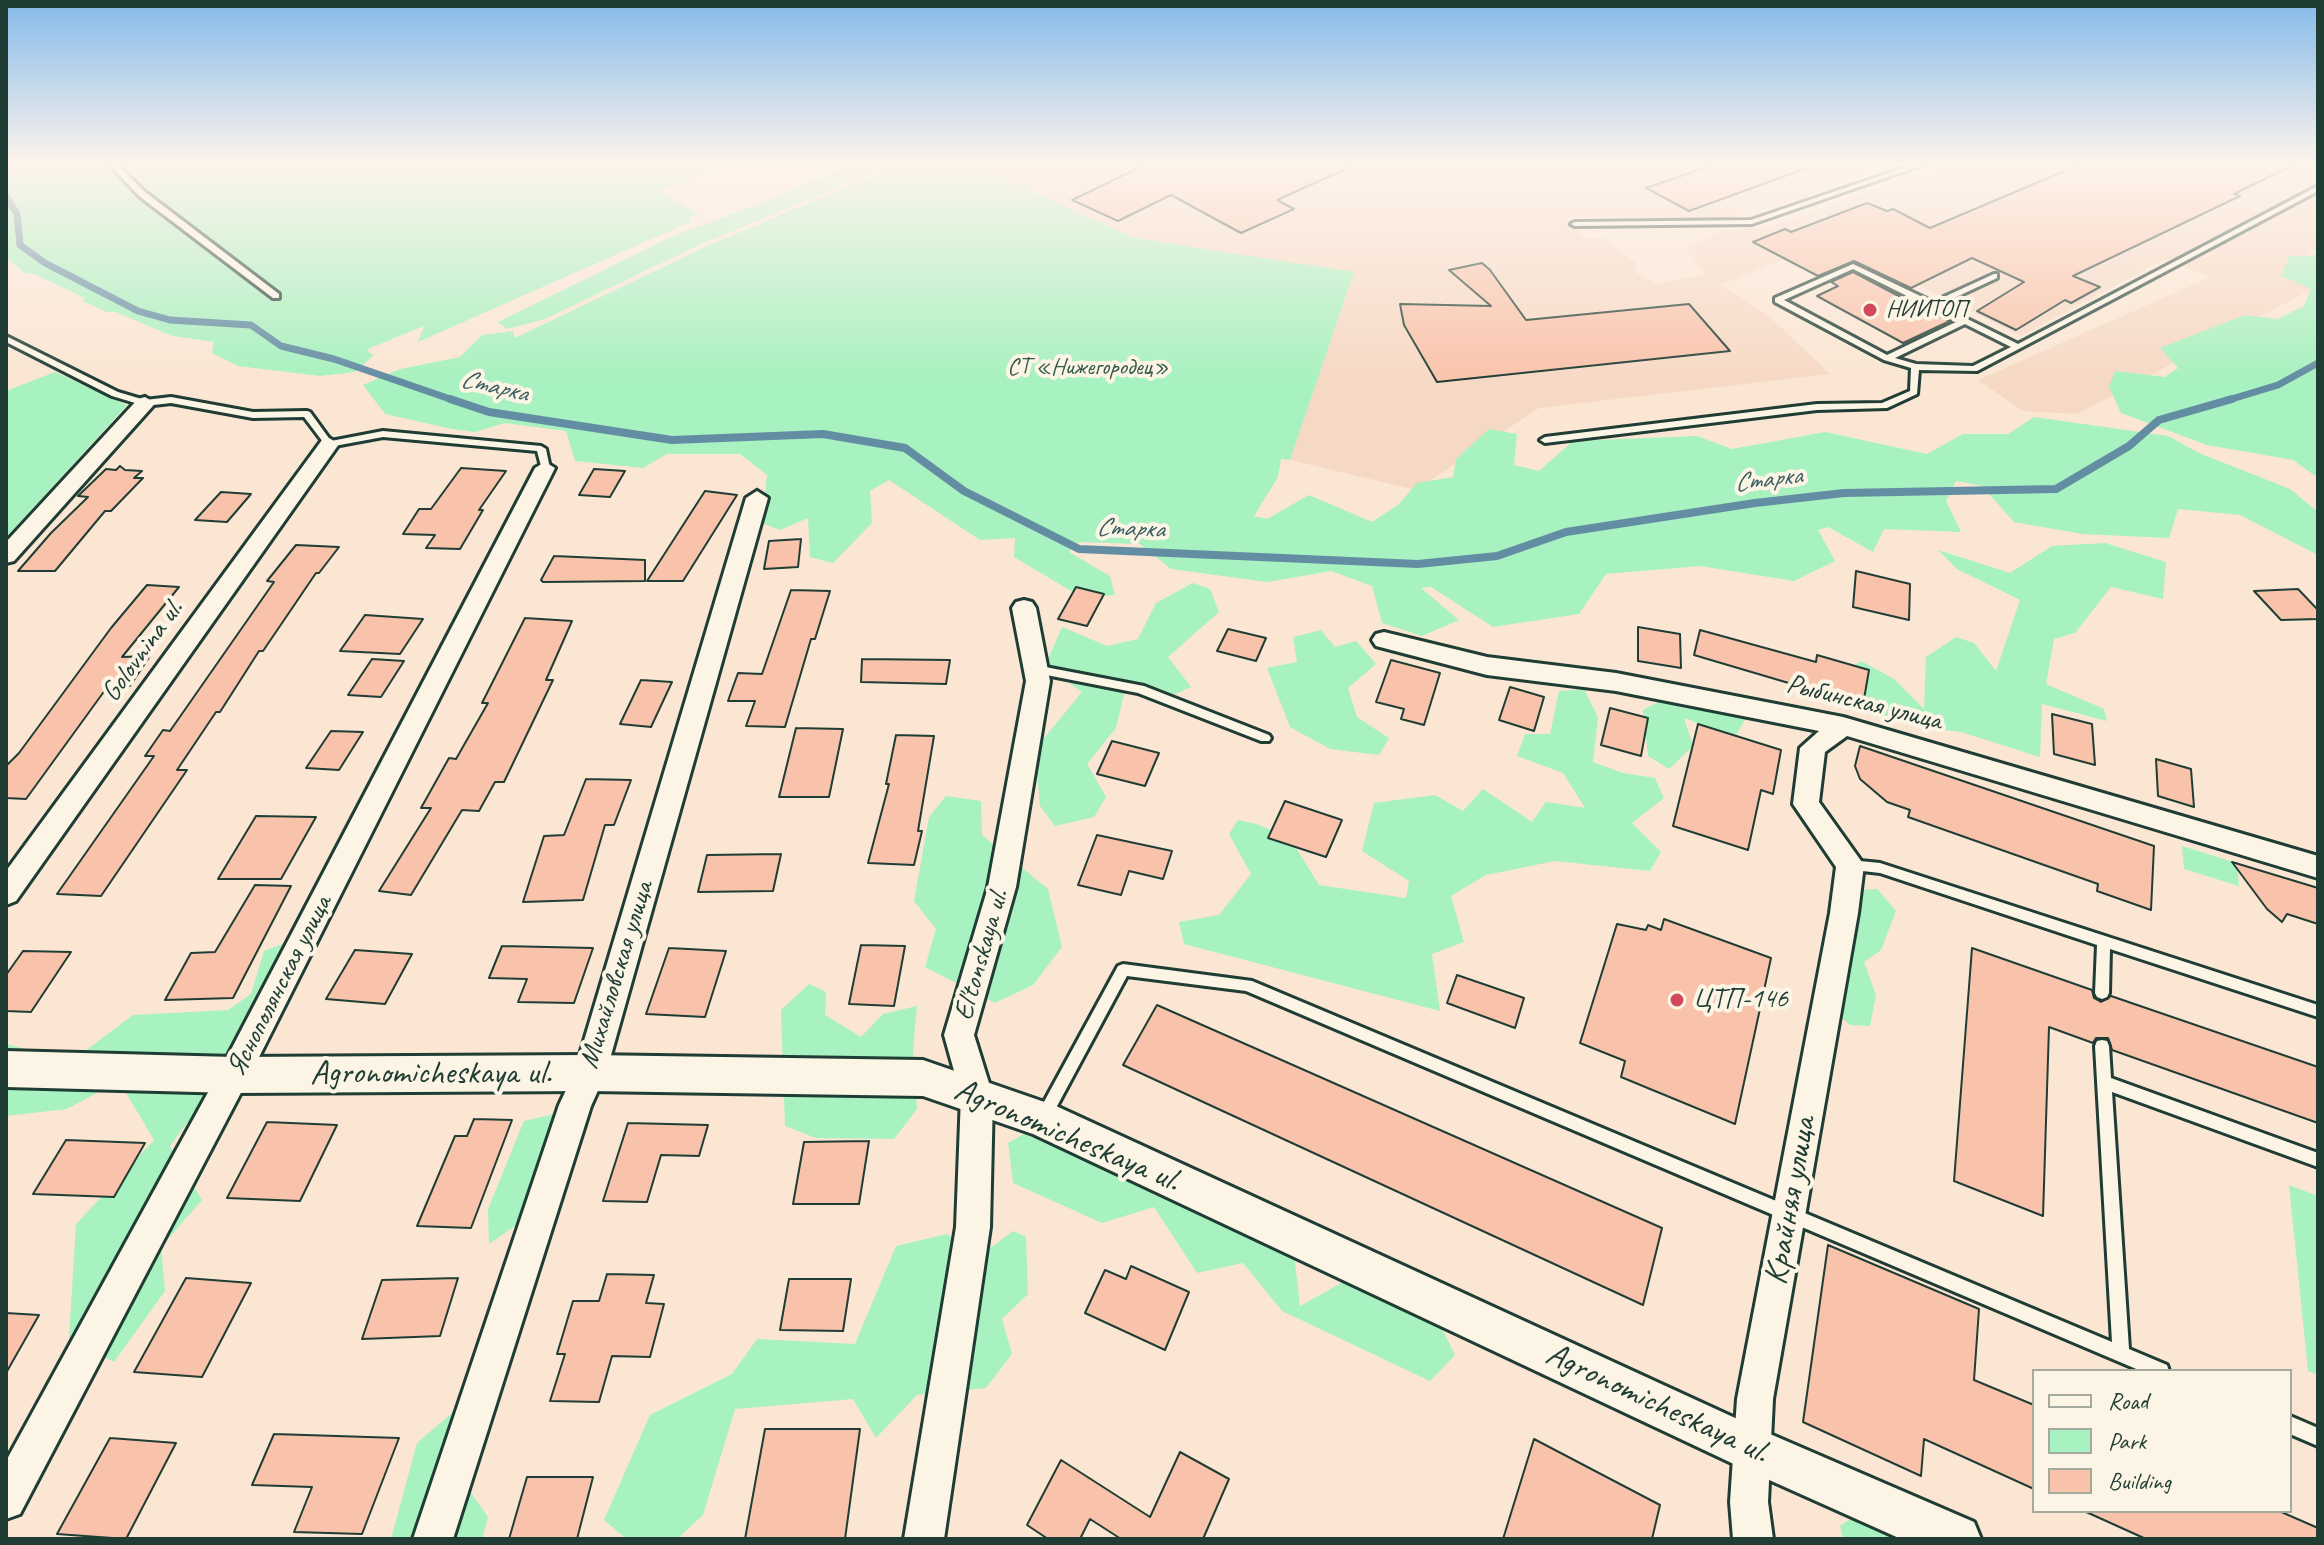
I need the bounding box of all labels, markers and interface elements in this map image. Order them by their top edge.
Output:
place label: НИИТОП [1886,296,1967,324]
marker: НИИТОП [1861,301,1879,319]
park label: СТ «Нижегородец» [1007,354,1169,382]
water label: Старка [458,364,530,410]
water label: Старка [1733,460,1803,500]
water label: Старка [1096,512,1164,546]
street label: Golovnina ul. [95,593,191,709]
street label: Рыбинская улица [1783,668,1945,738]
street label: Михайловская улица [573,878,661,1072]
street label: El'tonskaya ul. [947,886,1017,1024]
street label: Яснополянская улица [220,890,340,1082]
place label: ЦТП-146 [1693,983,1788,1017]
marker: ЦТП-146 [1668,991,1686,1009]
street label: Agronomicheskaya ul. [310,1054,552,1094]
street label: Agronomicheskaya ul. [948,1070,1186,1202]
street label: Крайняя улица [1756,1114,1826,1288]
street label: Agronomicheskaya ul. [1539,1335,1775,1473]
legend [2032,1369,2292,1513]
text: Road [2108,1386,2148,1416]
text: Park [2108,1426,2146,1456]
text: Building [2108,1466,2171,1496]

